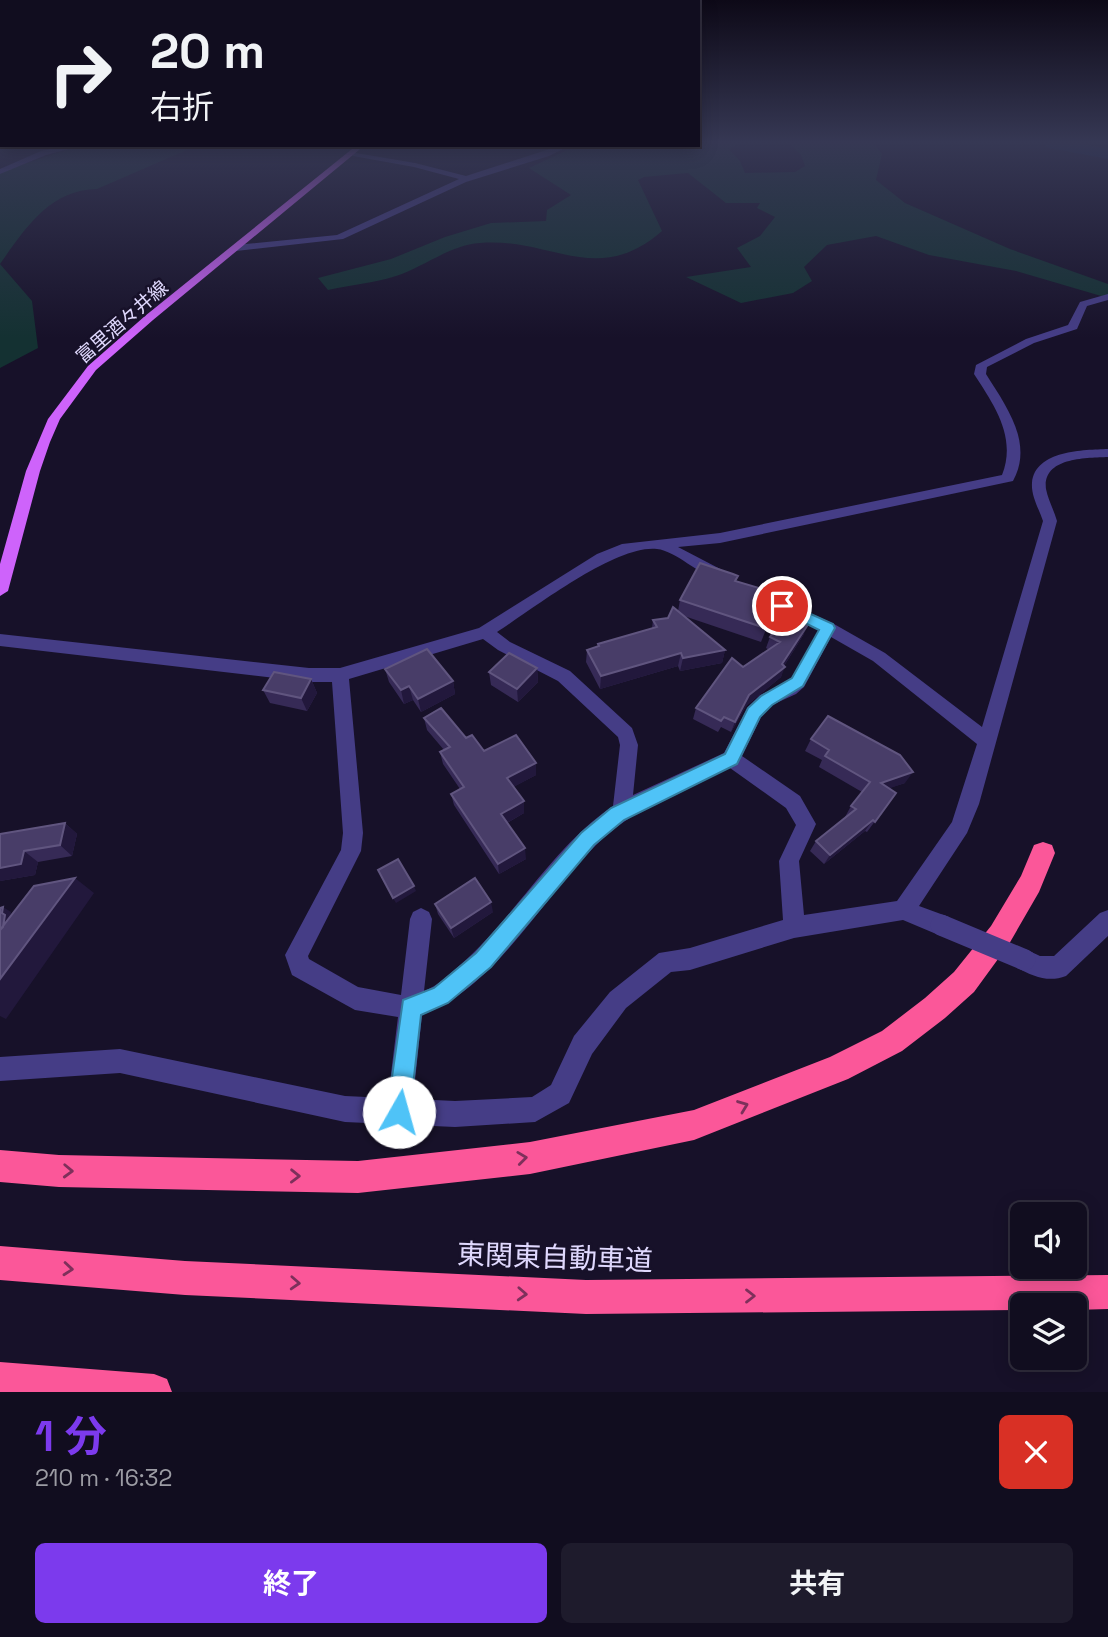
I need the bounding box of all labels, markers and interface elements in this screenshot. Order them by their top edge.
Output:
text: 20 m [150,20,265,82]
icon: right [35,28,126,119]
text: 右折 [150,87,214,127]
street label: 富里酒々井線 [71,275,173,369]
pin [752,576,812,636]
icon: arrive [763,587,801,625]
position arrow [362,1075,436,1149]
one-way arrow [736,1101,748,1115]
one-way arrow [516,1151,528,1166]
one-way arrow [63,1164,74,1179]
one-way arrow [290,1168,301,1183]
map controls [1010,1202,1087,1370]
button: sound [1010,1202,1087,1279]
street label: 東関東自動車道 [456,1236,654,1278]
one-way arrow [63,1261,74,1276]
one-way arrow [290,1276,301,1291]
one-way arrow [517,1286,528,1301]
one-way arrow [745,1288,755,1304]
button: layers [1010,1293,1087,1370]
text: 1 分 [35,1410,107,1463]
button: close [999,1415,1073,1489]
text: 210 m · 16:32 [35,1463,172,1493]
button: 終了 [35,1543,547,1623]
button: 共有 [561,1543,1073,1623]

